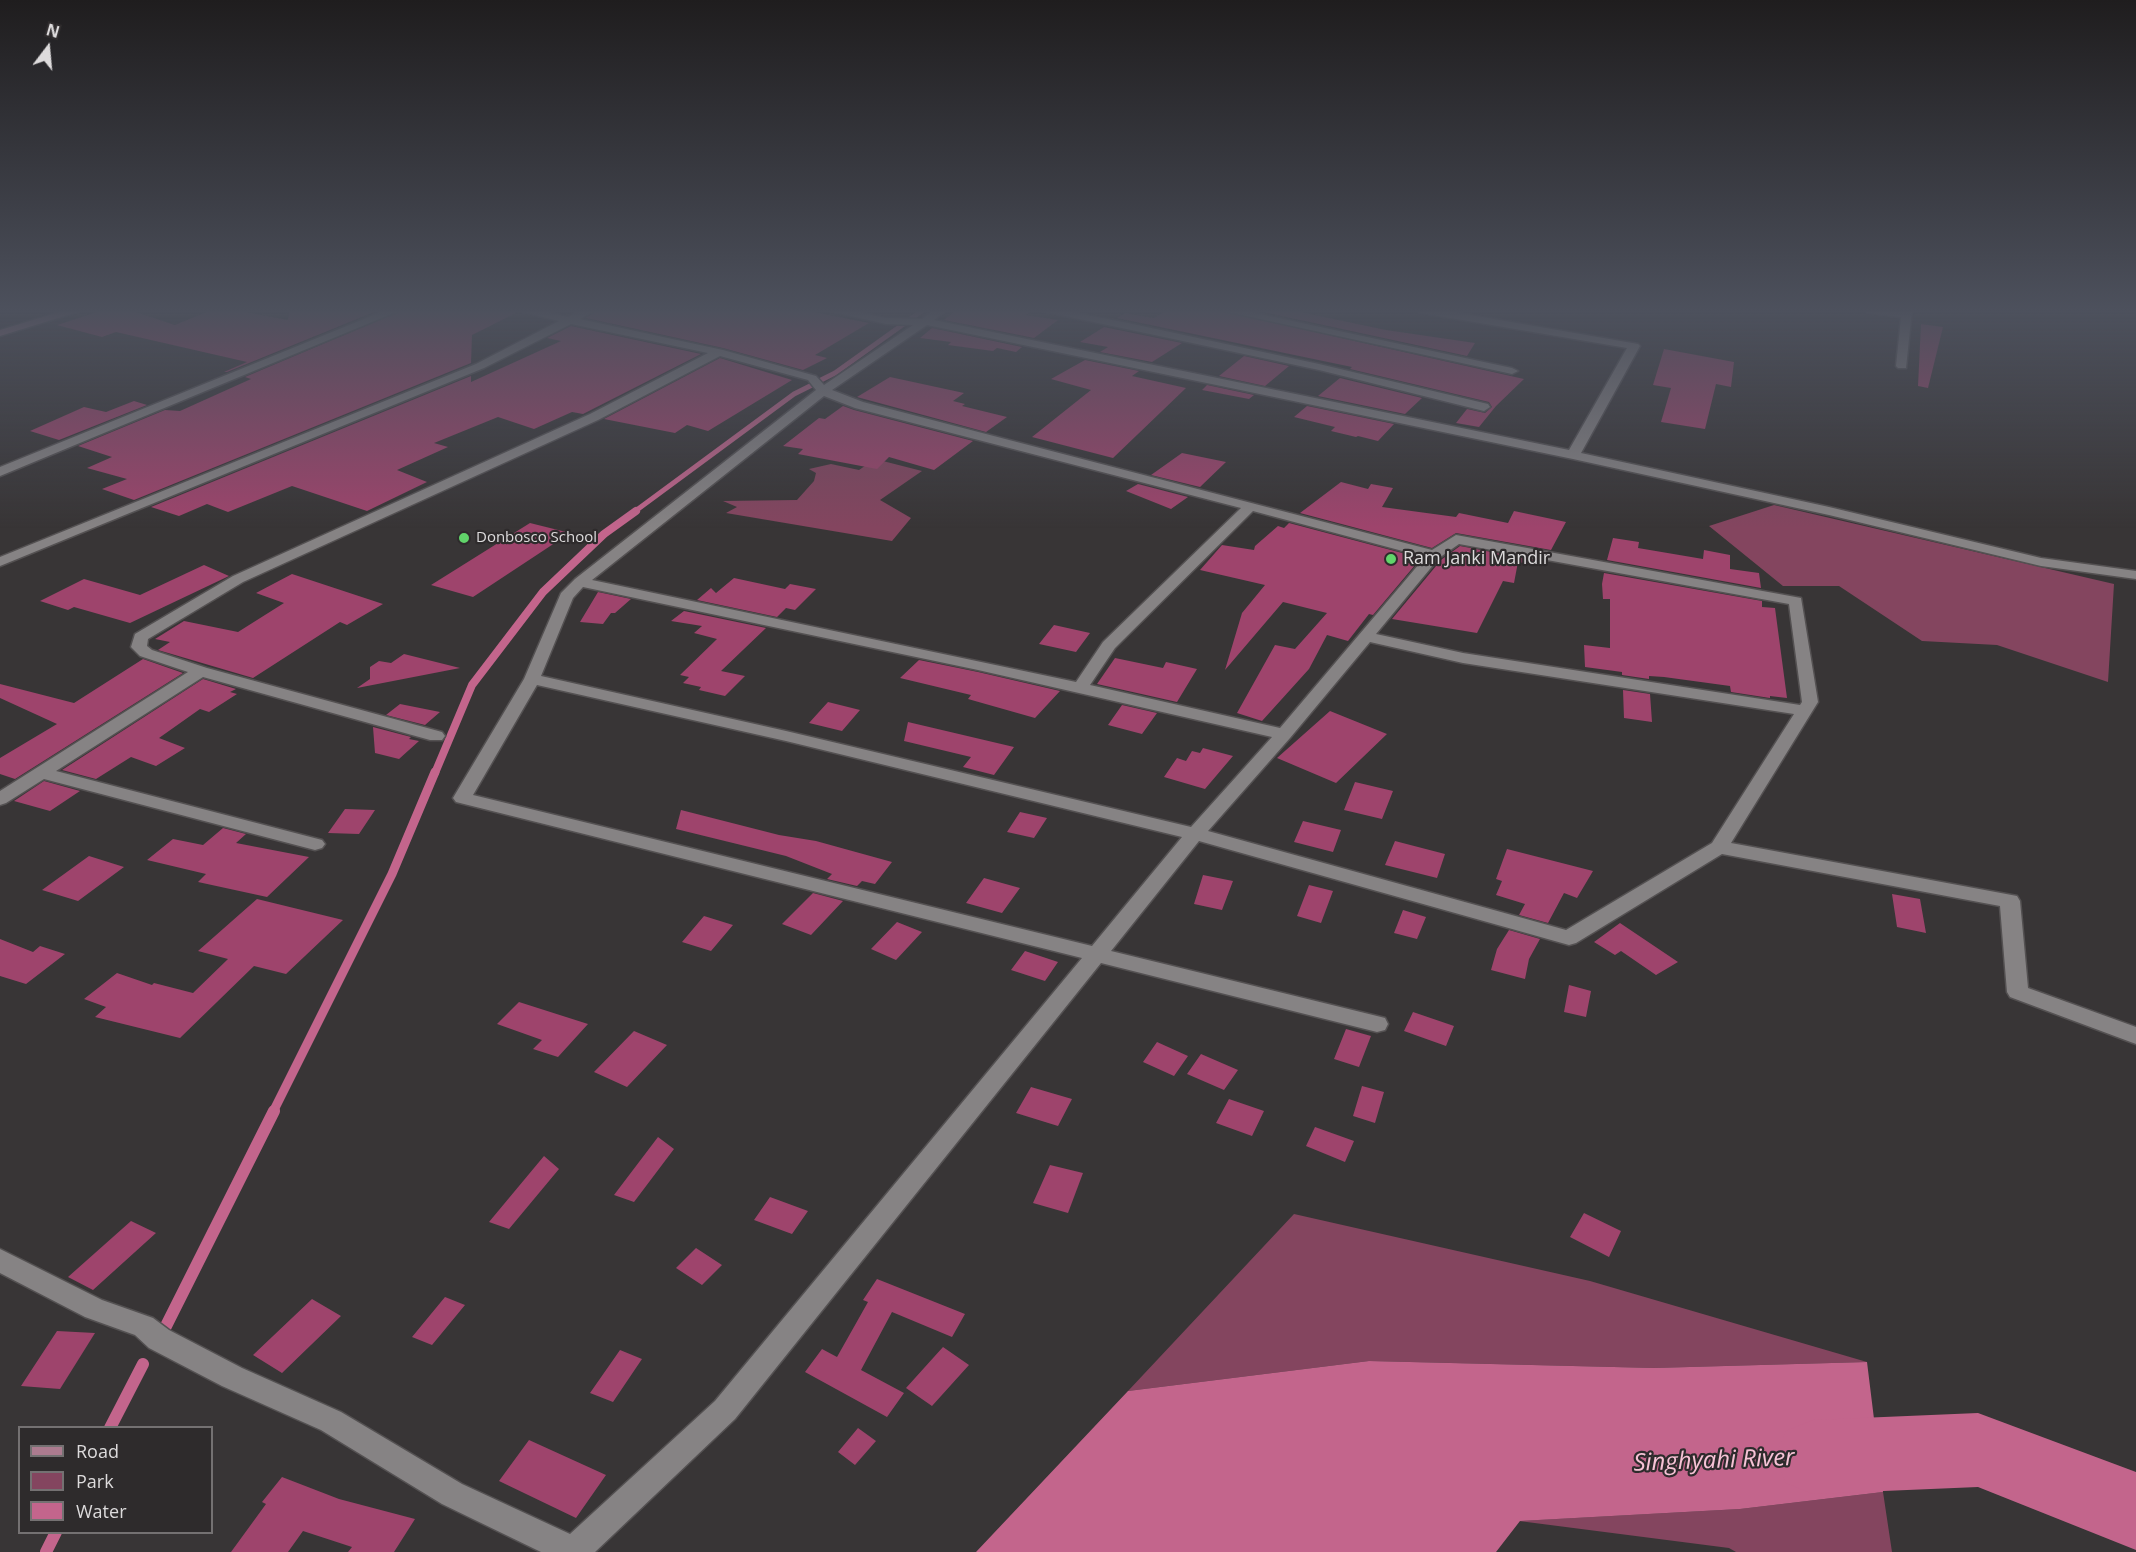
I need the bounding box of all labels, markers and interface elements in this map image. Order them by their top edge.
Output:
north arrow [18,18,78,78]
text: N [44,18,62,43]
place label: Donbosco School [476,529,597,547]
marker: Donbosco School [457,531,471,545]
place label: Ram Janki Mandir [1403,548,1550,570]
marker: Ram Janki Mandir [1384,552,1398,566]
legend [18,1426,213,1534]
text: Road [76,1439,119,1463]
water label: Singhyahi River [1633,1444,1795,1478]
text: Park [76,1469,114,1493]
text: Water [76,1499,127,1523]

